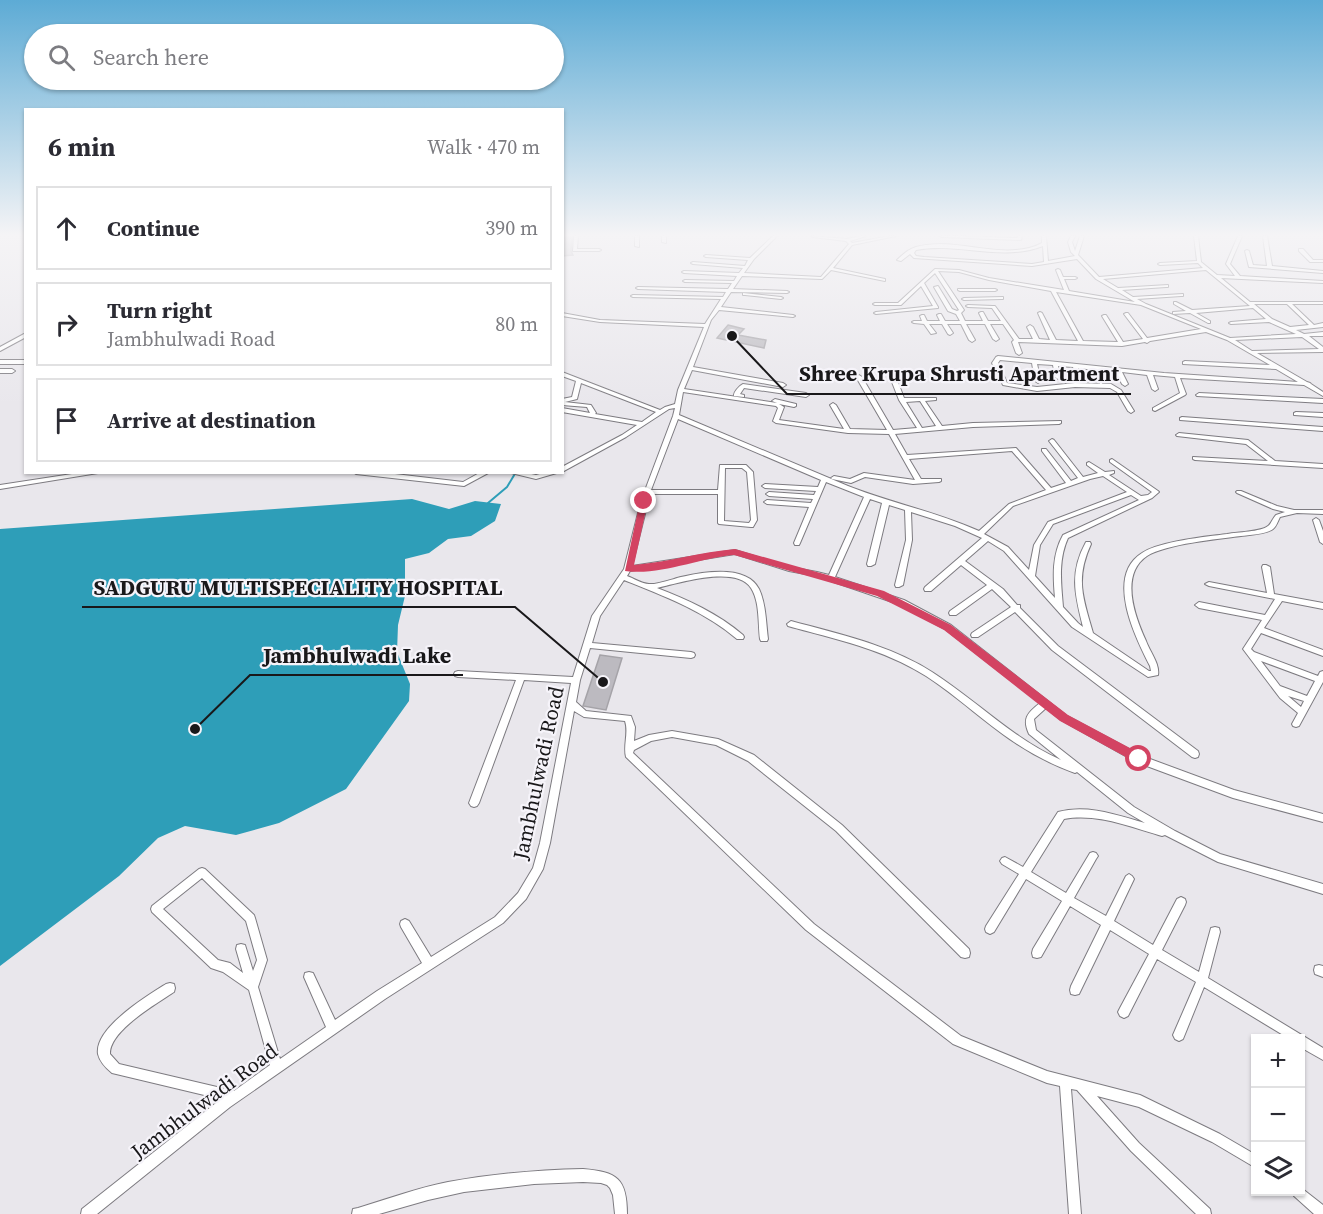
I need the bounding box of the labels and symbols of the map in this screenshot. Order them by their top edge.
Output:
callout: Shree Krupa Shrusti Apartment [787,354,1131,394]
text: Shree Krupa Shrusti Apartment [799,358,1120,388]
route end [630,487,656,513]
callout: SADGURU MULTISPECIALITY HOSPITAL [82,567,515,607]
text: SADGURU MULTISPECIALITY HOSPITAL [93,572,503,602]
callout: Jambhulwadi Lake [250,635,463,675]
text: Jambhulwadi Lake [261,640,451,670]
street label: Jambhulwadi Road [505,684,571,863]
route start [1125,745,1151,771]
street label: Jambhulwadi Road [124,1036,283,1166]

